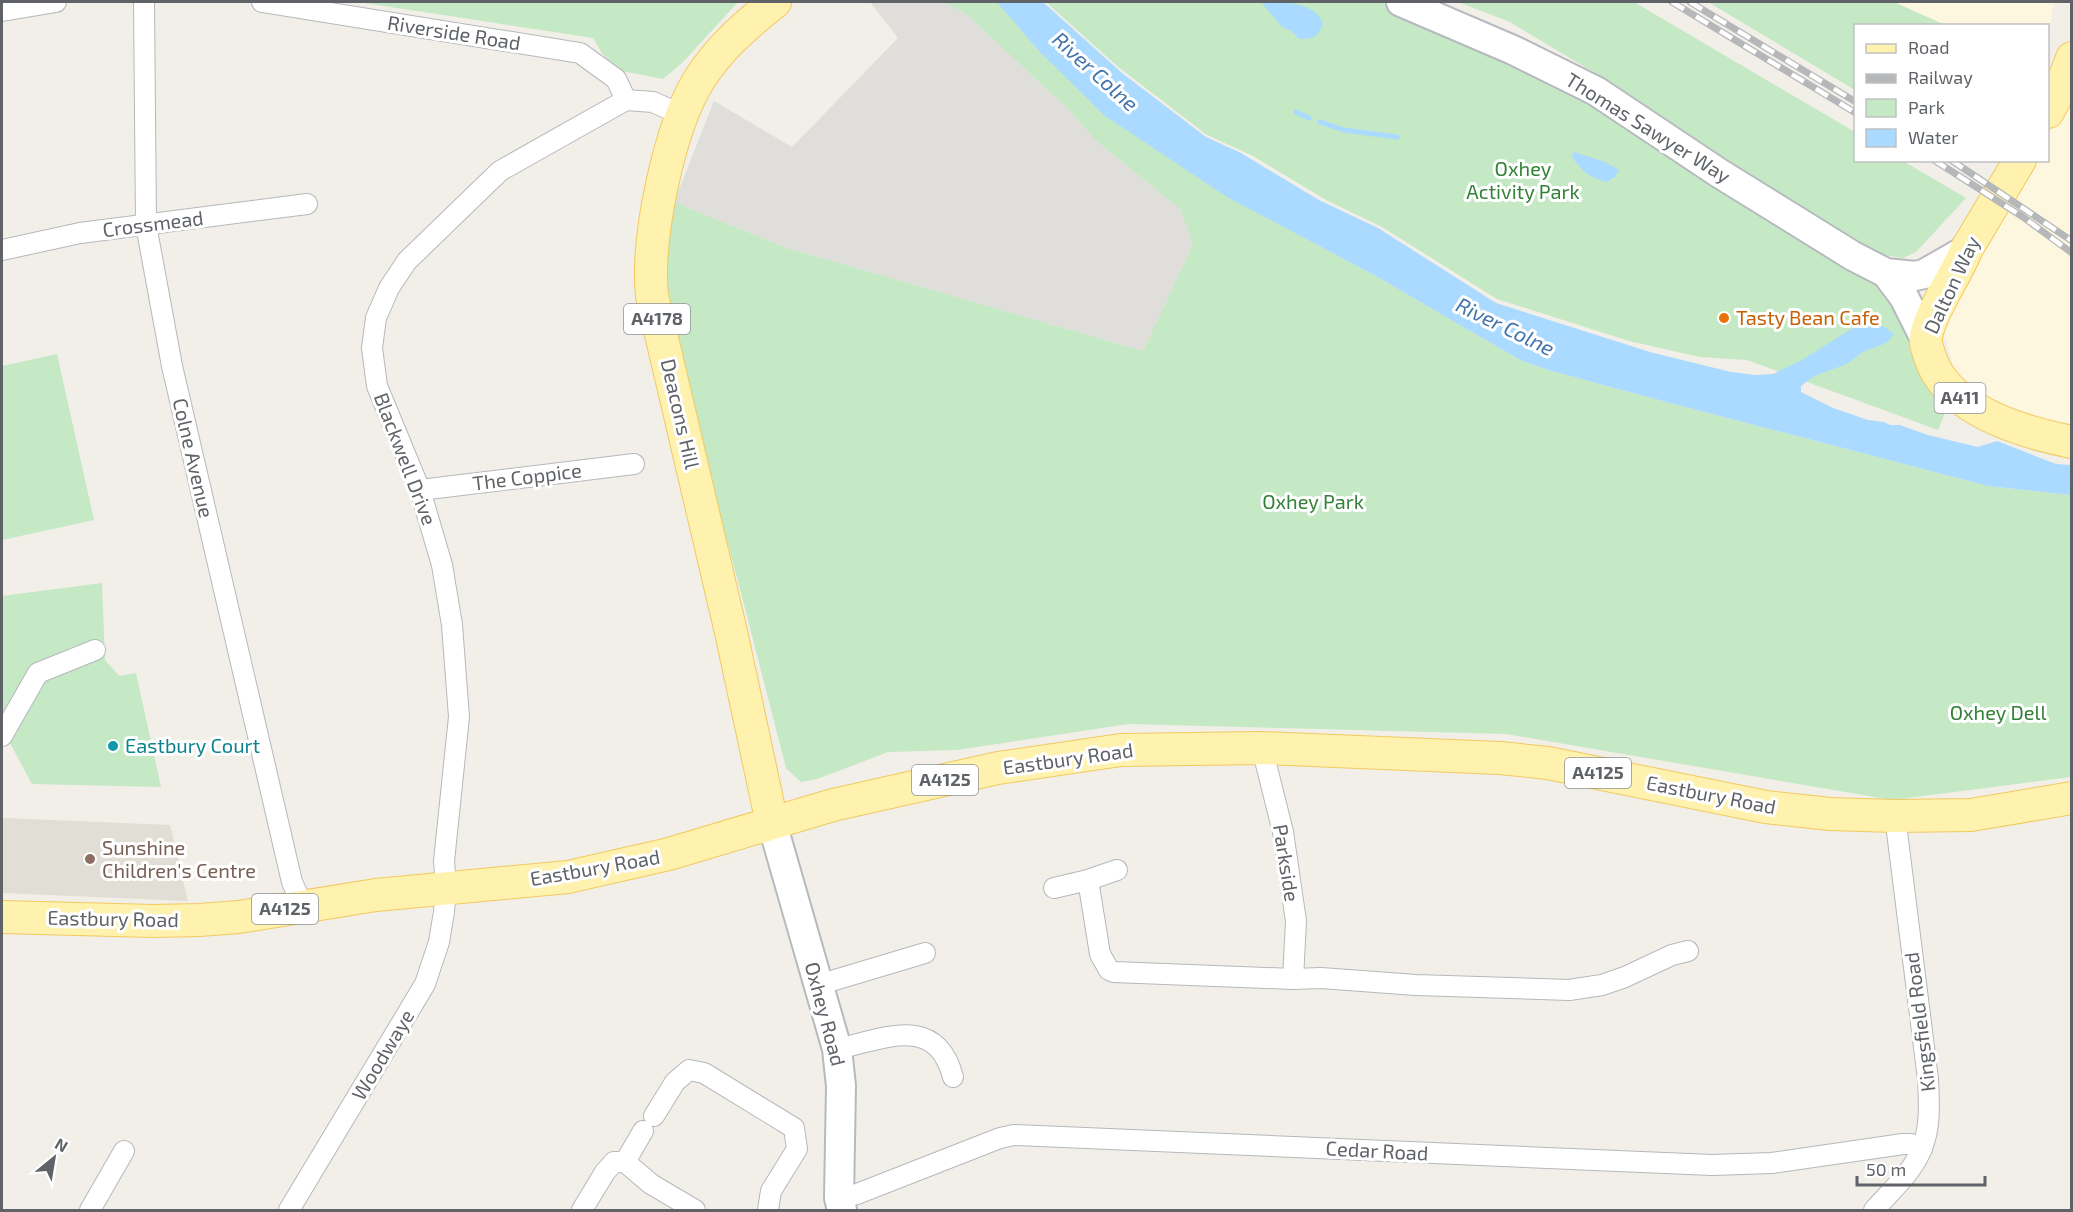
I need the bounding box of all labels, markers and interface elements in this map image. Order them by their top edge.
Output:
street label: Riverside Road [386,10,522,54]
legend [1854,24,2049,162]
water label: River Colne [1048,26,1144,116]
text: Road [1908,36,1949,58]
text: Railway [1908,66,1973,88]
street label: Thomas Sawyer Way [1562,67,1736,188]
text: Park [1908,96,1945,118]
text: Water [1908,126,1958,148]
park label: Oxhey Activity Park [1466,156,1580,203]
street label: Crossmead [101,205,205,241]
street label: Dalton Way [1918,231,1984,337]
water label: River Colne [1452,291,1559,360]
road number: A4178 [624,304,690,334]
place label: Tasty Bean Cafe [1736,305,1880,329]
marker: Tasty Bean Cafe [1717,311,1731,325]
street label: Deacons Hill [657,356,705,471]
road number: A411 [1934,383,1986,413]
street label: Blackwell Drive [370,389,442,528]
street label: Colne Avenue [169,396,219,520]
street label: The Coppice [471,457,583,495]
park label: Oxhey Park [1262,489,1364,513]
park label: Oxhey Dell [1950,700,2046,724]
place label: Eastbury Court [125,733,261,757]
street label: Eastbury Road [1001,737,1135,779]
marker: Eastbury Court [106,739,120,753]
road number: A4125 [1565,758,1631,788]
road number: A4125 [912,765,978,795]
street label: Eastbury Road [1644,770,1778,818]
street label: Parkside [1269,822,1305,903]
place label: Sunshine Children's Centre [102,835,256,882]
street label: Eastbury Road [528,844,662,890]
marker: Sunshine Children's Centre [83,852,97,866]
road number: A4125 [252,894,318,924]
street label: Eastbury Road [47,905,179,931]
street label: Kingsfield Road [1899,951,1939,1093]
street label: Oxhey Road [801,959,851,1068]
street label: Woodwaye [346,1005,419,1104]
north arrow [24,1128,84,1188]
text: N [52,1133,72,1156]
street label: Cedar Road [1325,1135,1429,1165]
scale bar [1857,1149,1984,1187]
text: 50 m [1866,1158,1906,1180]

